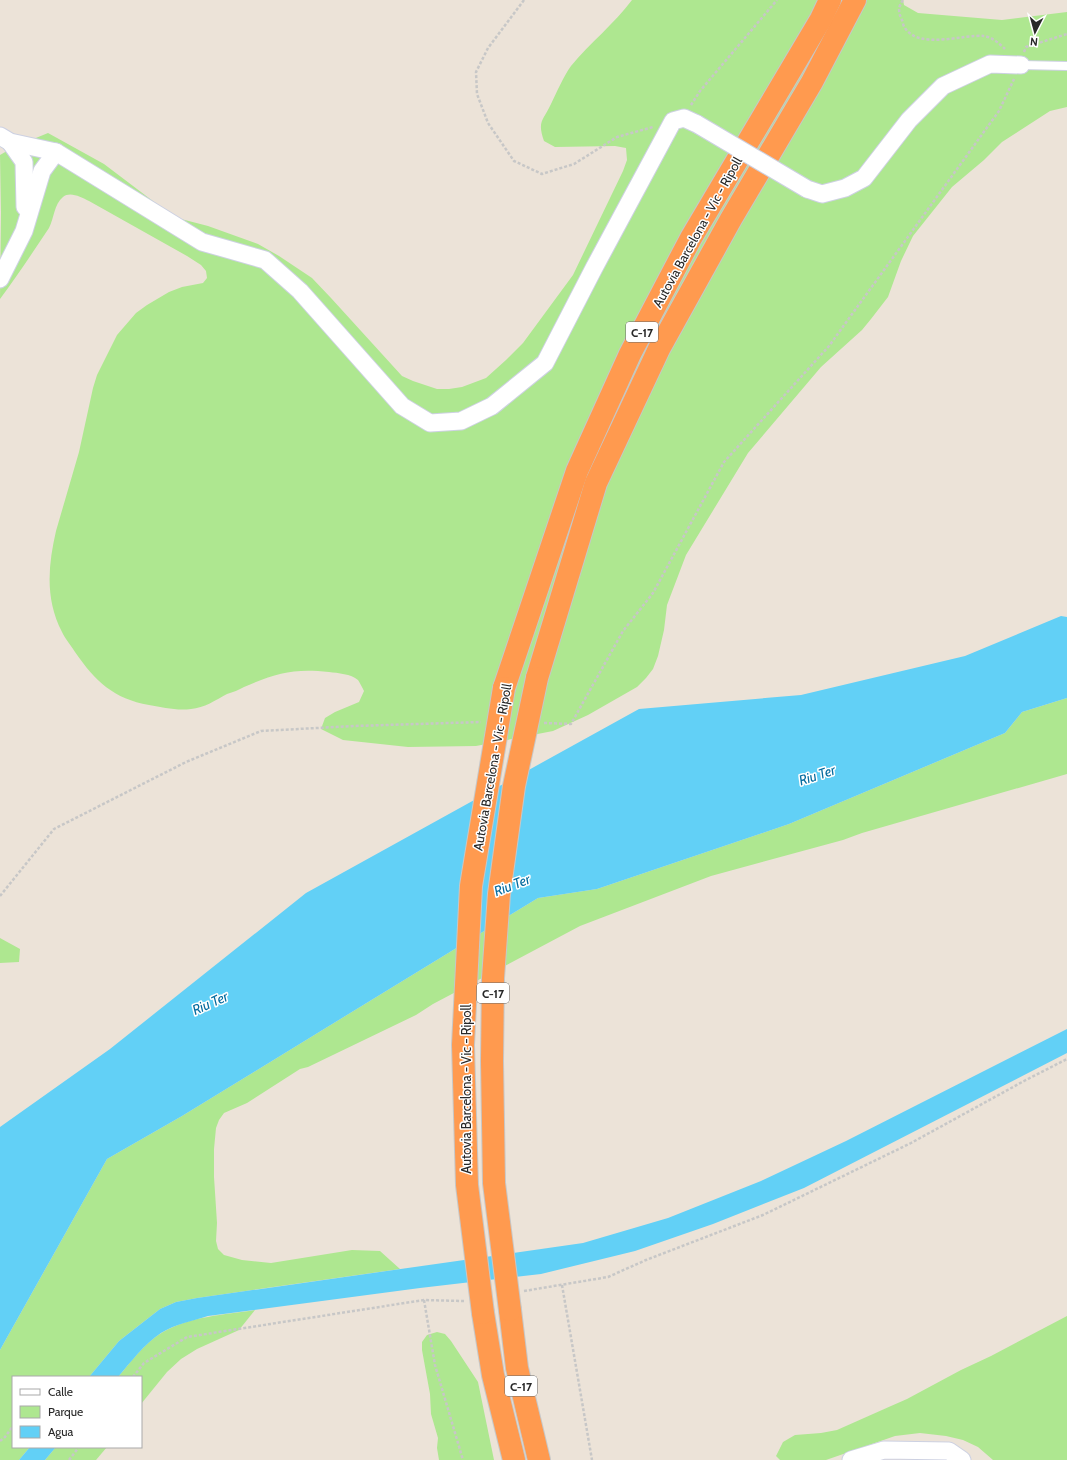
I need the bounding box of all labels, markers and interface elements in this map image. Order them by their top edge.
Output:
north arrow [1015,12,1055,52]
text: N [1029,35,1039,49]
street label: Autovia Barcelona - Vic - Ripoll [649,154,745,310]
road number: C-17 [626,322,658,342]
street label: Autovia Barcelona - Vic - Ripoll [469,682,515,852]
water label: Riu Ter [796,760,838,789]
water label: Riu Ter [491,870,533,900]
road number: C-17 [477,983,509,1003]
water label: Riu Ter [189,987,231,1019]
street label: Autovia Barcelona - Vic - Ripoll [458,1004,474,1174]
legend [12,1376,142,1448]
road number: C-17 [505,1376,537,1396]
text: Calle [48,1384,73,1399]
text: Parque [48,1404,83,1419]
text: Agua [48,1424,74,1439]

